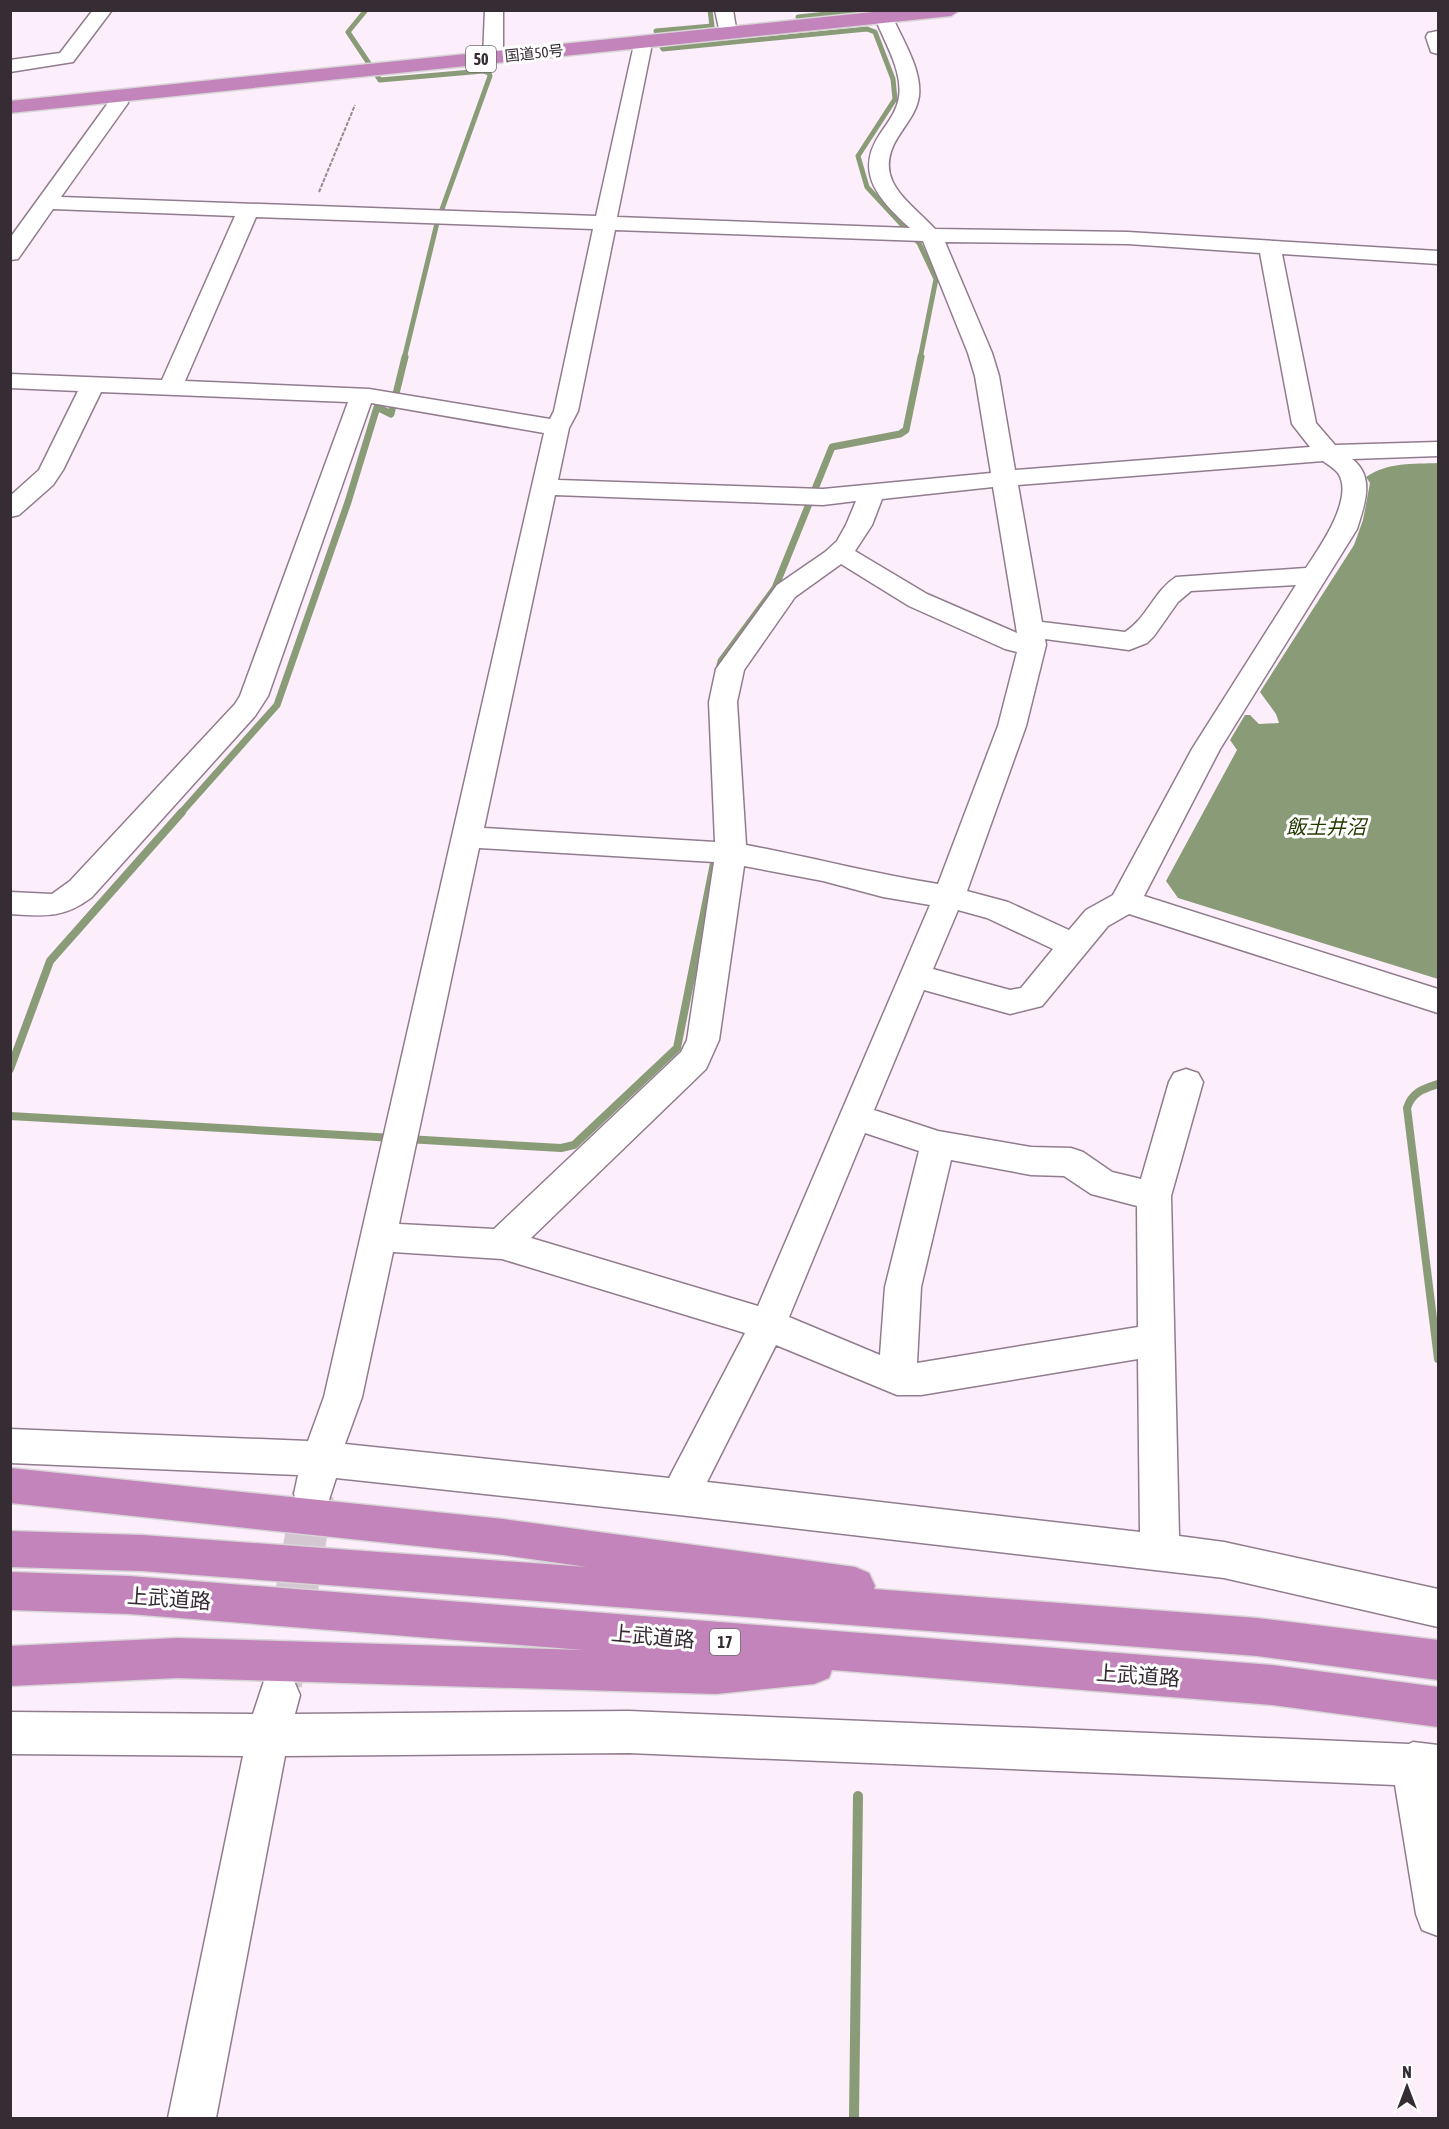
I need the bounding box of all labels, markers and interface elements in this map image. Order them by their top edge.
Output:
street label: 国道50号 [504,41,564,65]
road number: 50 [466,46,496,72]
water label: 飯土井沼 [1286,815,1369,838]
street label: 上武道路 [126,1583,212,1613]
street label: 上武道路 [610,1620,696,1652]
road number: 17 [710,1629,740,1655]
street label: 上武道路 [1095,1660,1181,1690]
north arrow [1377,2057,1437,2117]
text: N [1402,2063,1412,2081]

